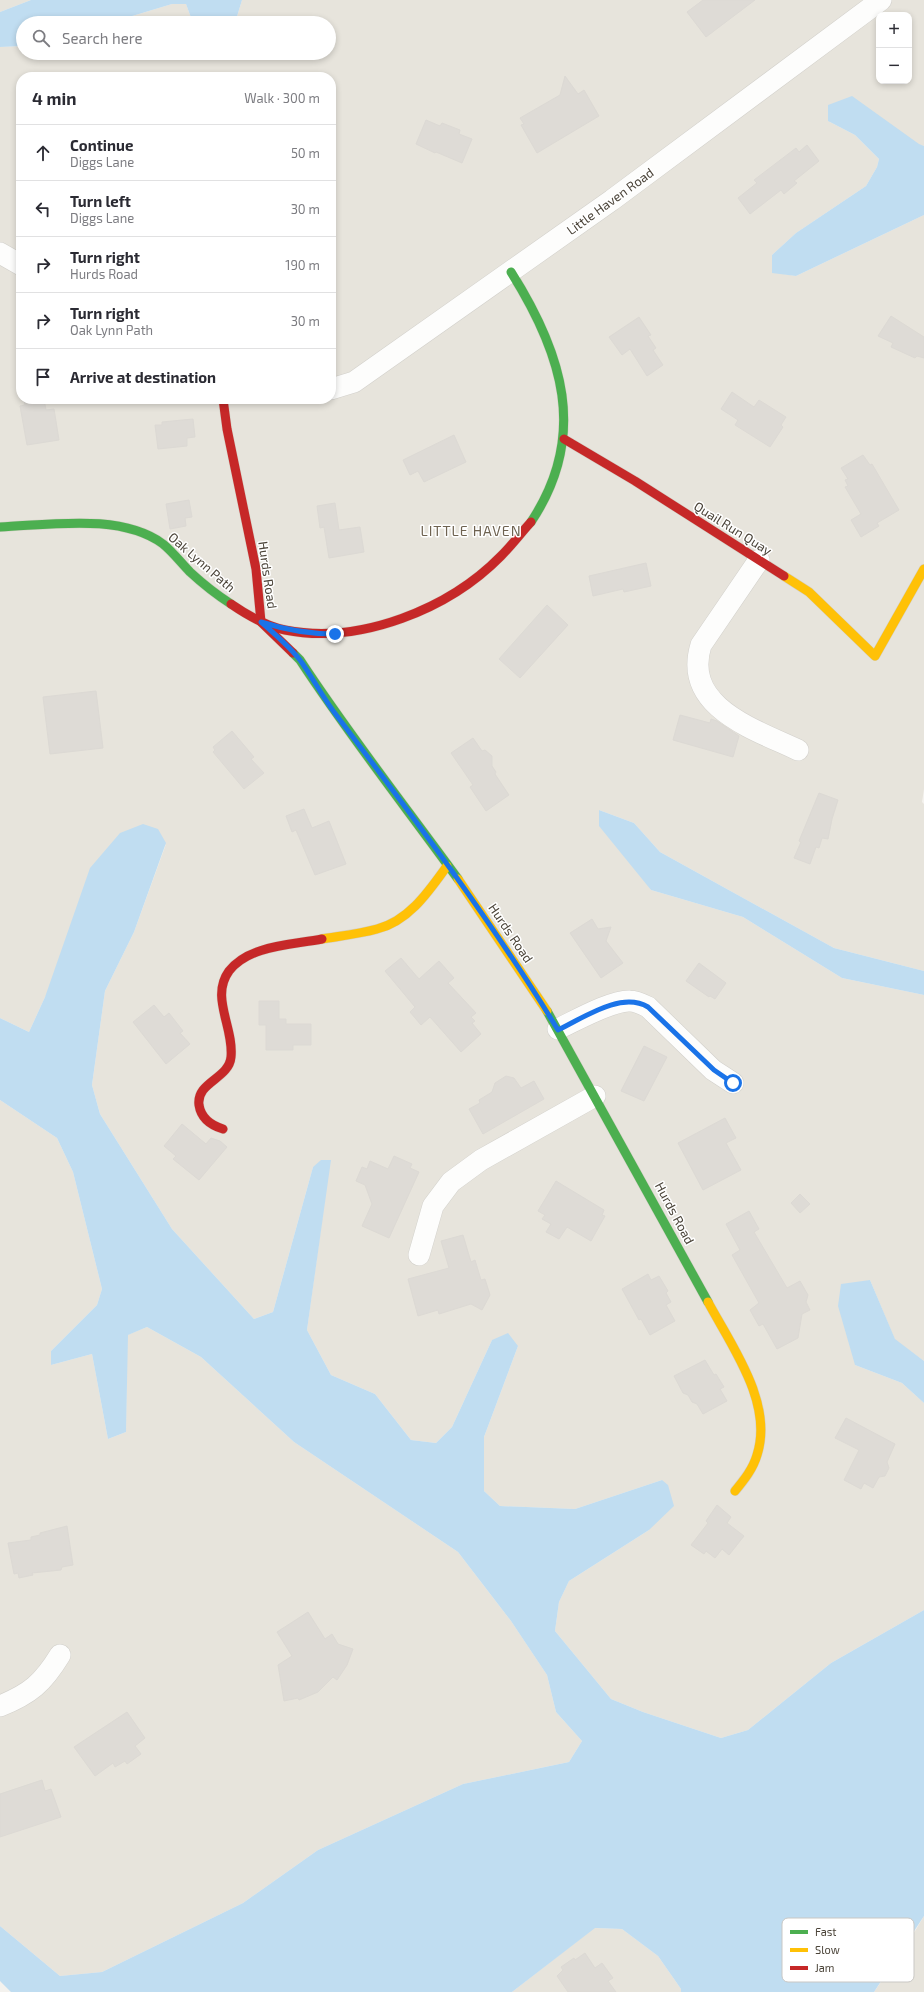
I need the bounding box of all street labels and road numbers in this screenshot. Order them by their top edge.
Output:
street label: Little Haven Road [563,164,657,238]
street label: Quail Run Quay [691,498,775,558]
street label: Oak Lynn Path [165,529,239,595]
street label: Hurds Road [255,540,281,610]
street label: Hurds Road [485,900,537,966]
street label: Hurds Road [652,1179,698,1247]

